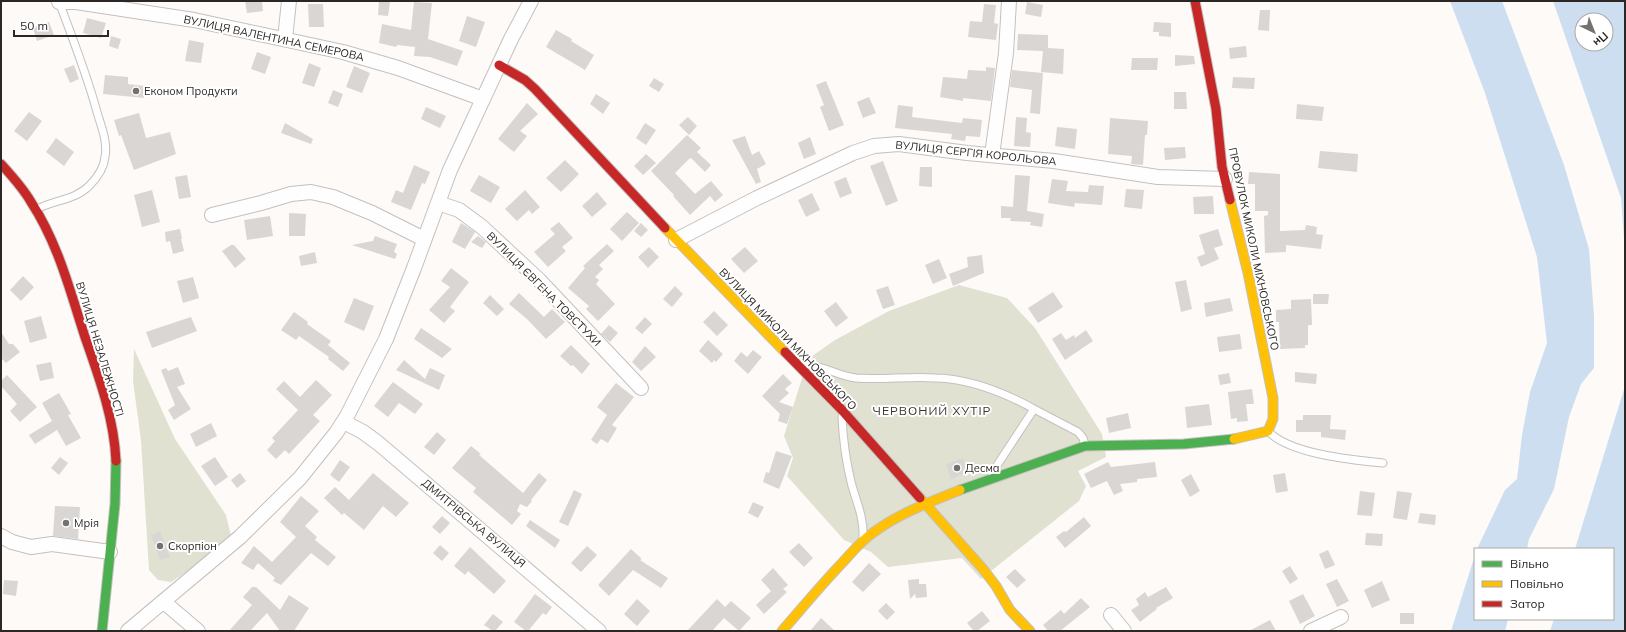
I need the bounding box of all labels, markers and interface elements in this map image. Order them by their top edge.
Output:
scale bar [14,12,108,38]
street label: ВУЛИЦЯ ВАЛЕНТИНА СЕМЕРОВА [182,12,366,64]
north arrow [1574,12,1614,52]
text: 50 m [20,18,48,33]
text: Пн [1590,29,1611,50]
place label: Економ Продукти [144,84,238,98]
marker: Економ Продукти [131,86,141,96]
street label: ВУЛИЦЯ СЕРГІЯ КОРОЛЬОВА [895,138,1057,168]
street label: ПРОВУЛОК МИКОЛИ МІХНОВСЬКОГО [1226,146,1282,352]
street label: ВУЛИЦЯ ЄВГЕНА ТОВСТУХИ [484,229,604,349]
street label: ВУЛИЦЯ МИКОЛИ МІХНОВСЬКОГО [716,265,860,413]
street label: ВУЛИЦЯ НЕЗАЛЕЖНОСТІ [73,280,127,418]
district label: ЧЕРВОНИЙ ХУТІР [873,403,991,418]
place label: Десма [965,461,1000,475]
marker: Десма [952,463,962,473]
street label: ДМИТРІВСЬКА ВУЛИЦЯ [419,476,529,570]
place label: Мрія [74,516,99,530]
marker: Мрія [61,518,71,528]
place label: Скорпіон [168,539,217,553]
marker: Скорпіон [155,541,165,551]
legend [1474,548,1614,620]
text: Вільно [1510,556,1549,571]
text: Повільно [1510,576,1564,591]
text: Затор [1510,596,1545,611]

